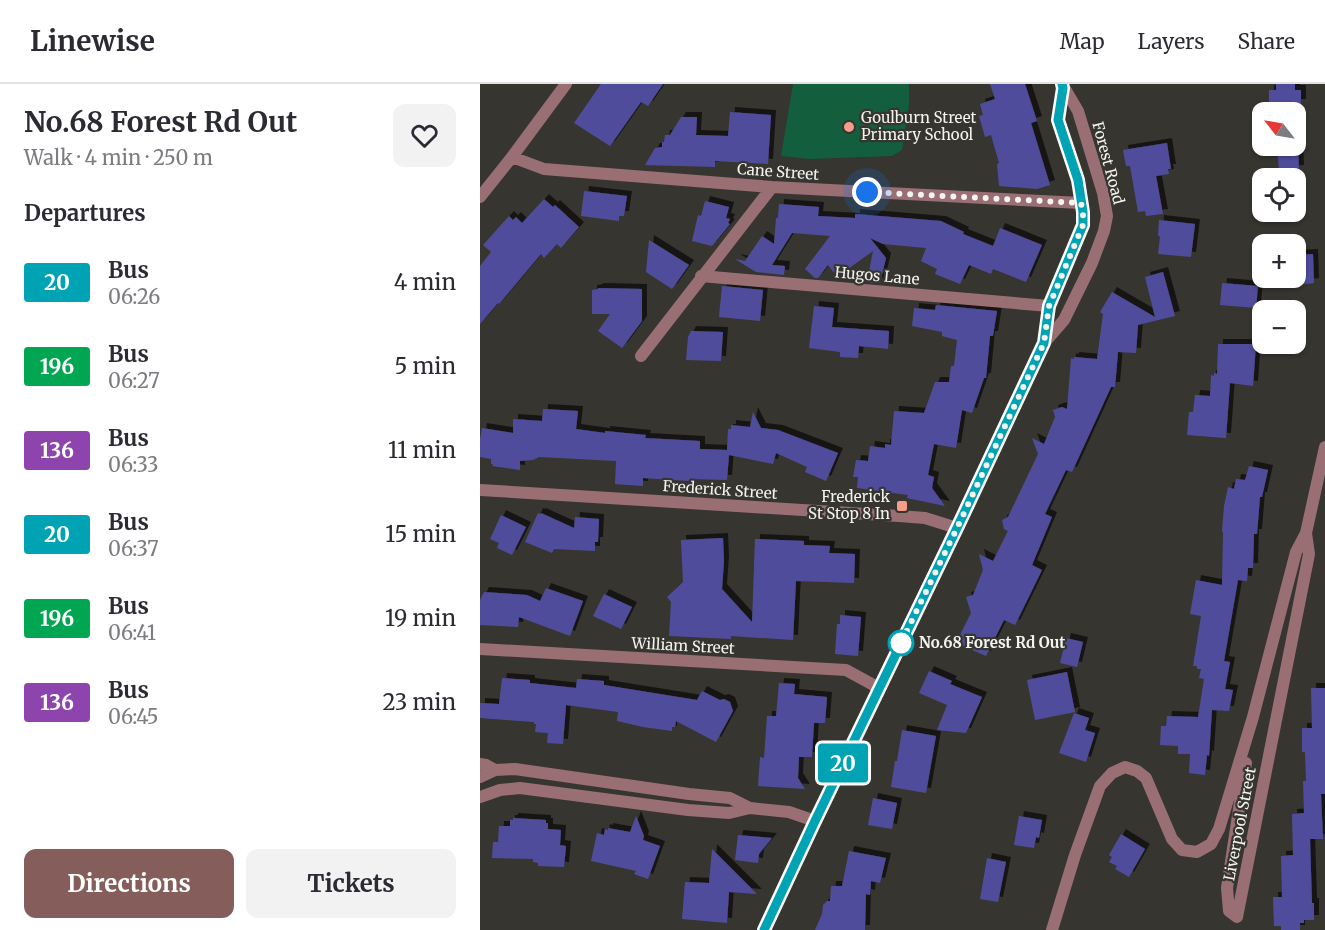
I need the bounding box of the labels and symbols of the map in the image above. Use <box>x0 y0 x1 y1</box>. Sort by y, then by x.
north arrow <box>1252 102 1306 156</box>
place label: Goulburn Street Primary School <box>861 108 976 144</box>
street label: Forest Road <box>1088 119 1129 206</box>
marker: Goulburn Street Primary School <box>842 120 856 134</box>
street label: Cane Street <box>736 159 820 184</box>
your location <box>852 177 882 207</box>
street label: Hugos Lane <box>834 262 920 289</box>
street label: Frederick Street <box>662 476 778 503</box>
place label: Frederick St Stop 8 In <box>808 487 890 523</box>
marker: Frederick St Stop 8 In <box>895 499 909 513</box>
marker: No.68 Forest Rd Out <box>888 630 914 656</box>
street label: William Street <box>630 633 735 658</box>
place label: No.68 Forest Rd Out <box>919 633 1065 652</box>
line badge: 20 <box>816 744 870 782</box>
street label: Liverpool Street <box>1219 765 1260 882</box>

